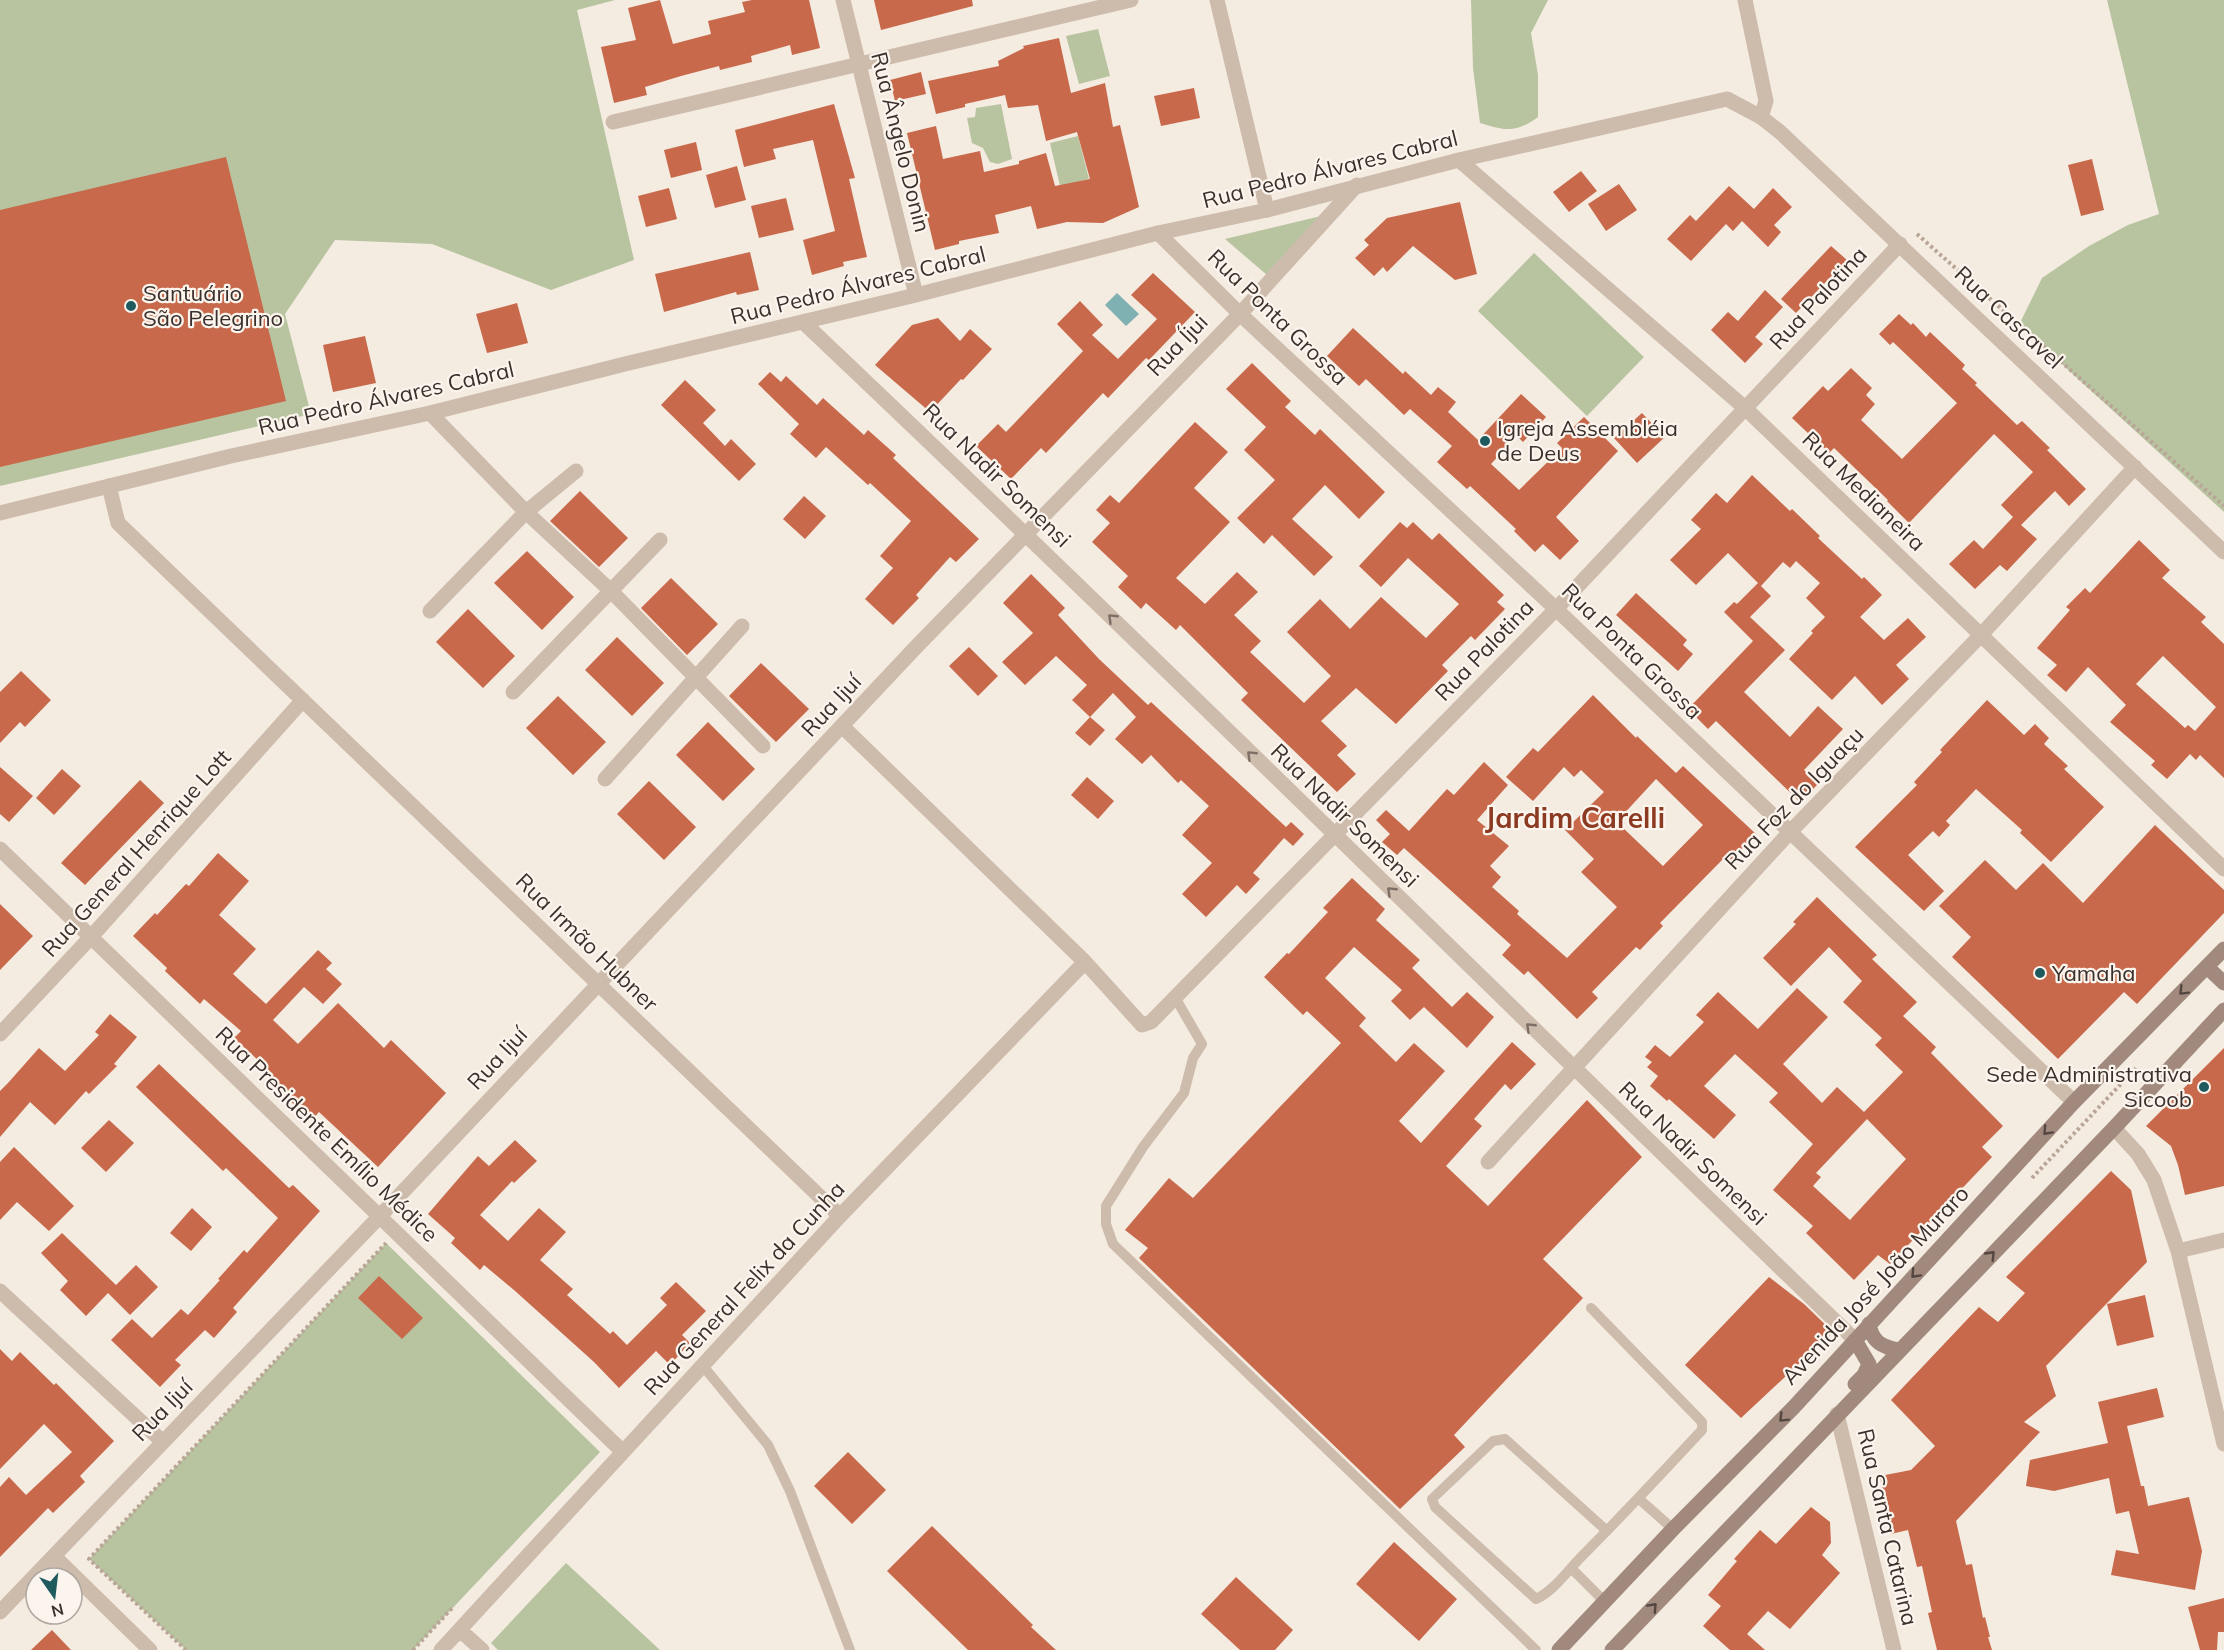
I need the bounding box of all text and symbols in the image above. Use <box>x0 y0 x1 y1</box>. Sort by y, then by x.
street label: Rua Ângelo Donin <box>865 49 937 235</box>
street label: Rua Pedro Álvares Cabral <box>1200 124 1460 214</box>
street label: Rua Pedro Álvares Cabral <box>728 240 988 330</box>
street label: Rua Palotina <box>1763 241 1873 355</box>
street label: Rua Ponta Grossa <box>1202 243 1354 391</box>
street label: Rua Cascavel <box>1949 260 2069 374</box>
place label: Santuário São Pelegrino <box>143 279 283 332</box>
marker: Santuário São Pelegrino <box>124 299 138 313</box>
street label: Rua Íjui <box>1141 308 1213 382</box>
street label: Rua Pedro Álvares Cabral <box>255 355 517 441</box>
street label: Rua Nadir Somensi <box>917 397 1077 553</box>
place label: Igreja Assembléia de Deus <box>1497 414 1678 467</box>
street label: Rua Medianeira <box>1797 425 1931 557</box>
marker: Igreja Assembléia de Deus <box>1478 434 1492 448</box>
street label: Rua Ponta Grossa <box>1556 577 1708 725</box>
street label: Rua Palotina <box>1429 593 1539 707</box>
one-way arrow <box>1109 614 1119 625</box>
street label: Rua Ijuí <box>795 666 868 742</box>
street label: Rua Foz do Iguaçu <box>1719 721 1869 875</box>
street label: Rua Nadir Somensi <box>1265 737 1425 893</box>
street label: Rua General Henrique Lott <box>35 743 237 963</box>
one-way arrow <box>1248 751 1259 762</box>
district label: Jardim Carelli <box>1485 800 1665 835</box>
street label: Rua Irmão Hubner <box>510 867 664 1017</box>
one-way arrow <box>1387 887 1397 898</box>
place label: Yamaha <box>2051 959 2135 987</box>
marker: Yamaha <box>2033 966 2047 980</box>
one-way arrow <box>2180 984 2191 995</box>
street label: Rua Ijuí <box>461 1019 534 1095</box>
street label: Rua Presidente Emílio Médice <box>210 1020 444 1248</box>
one-way arrow <box>1527 1023 1537 1034</box>
place label: Sede Administrativa Sicoob <box>1986 1060 2192 1113</box>
street label: Rua Nadir Somensi <box>1613 1075 1773 1231</box>
marker: Sede Administrativa Sicoob <box>2197 1080 2211 1094</box>
one-way arrow <box>2044 1124 2055 1135</box>
street label: Rua General Felix da Cunha <box>637 1175 851 1401</box>
street label: Avenida José João Muraro <box>1775 1180 1975 1390</box>
one-way arrow <box>1984 1251 1995 1261</box>
one-way arrow <box>1911 1267 1922 1278</box>
street label: Rua Ijuí <box>126 1372 200 1447</box>
one-way arrow <box>1779 1411 1790 1421</box>
street label: Rua Santa Catarina <box>1852 1426 1924 1628</box>
north arrow <box>24 1566 84 1626</box>
text: N <box>49 1599 66 1622</box>
one-way arrow <box>1645 1604 1656 1615</box>

